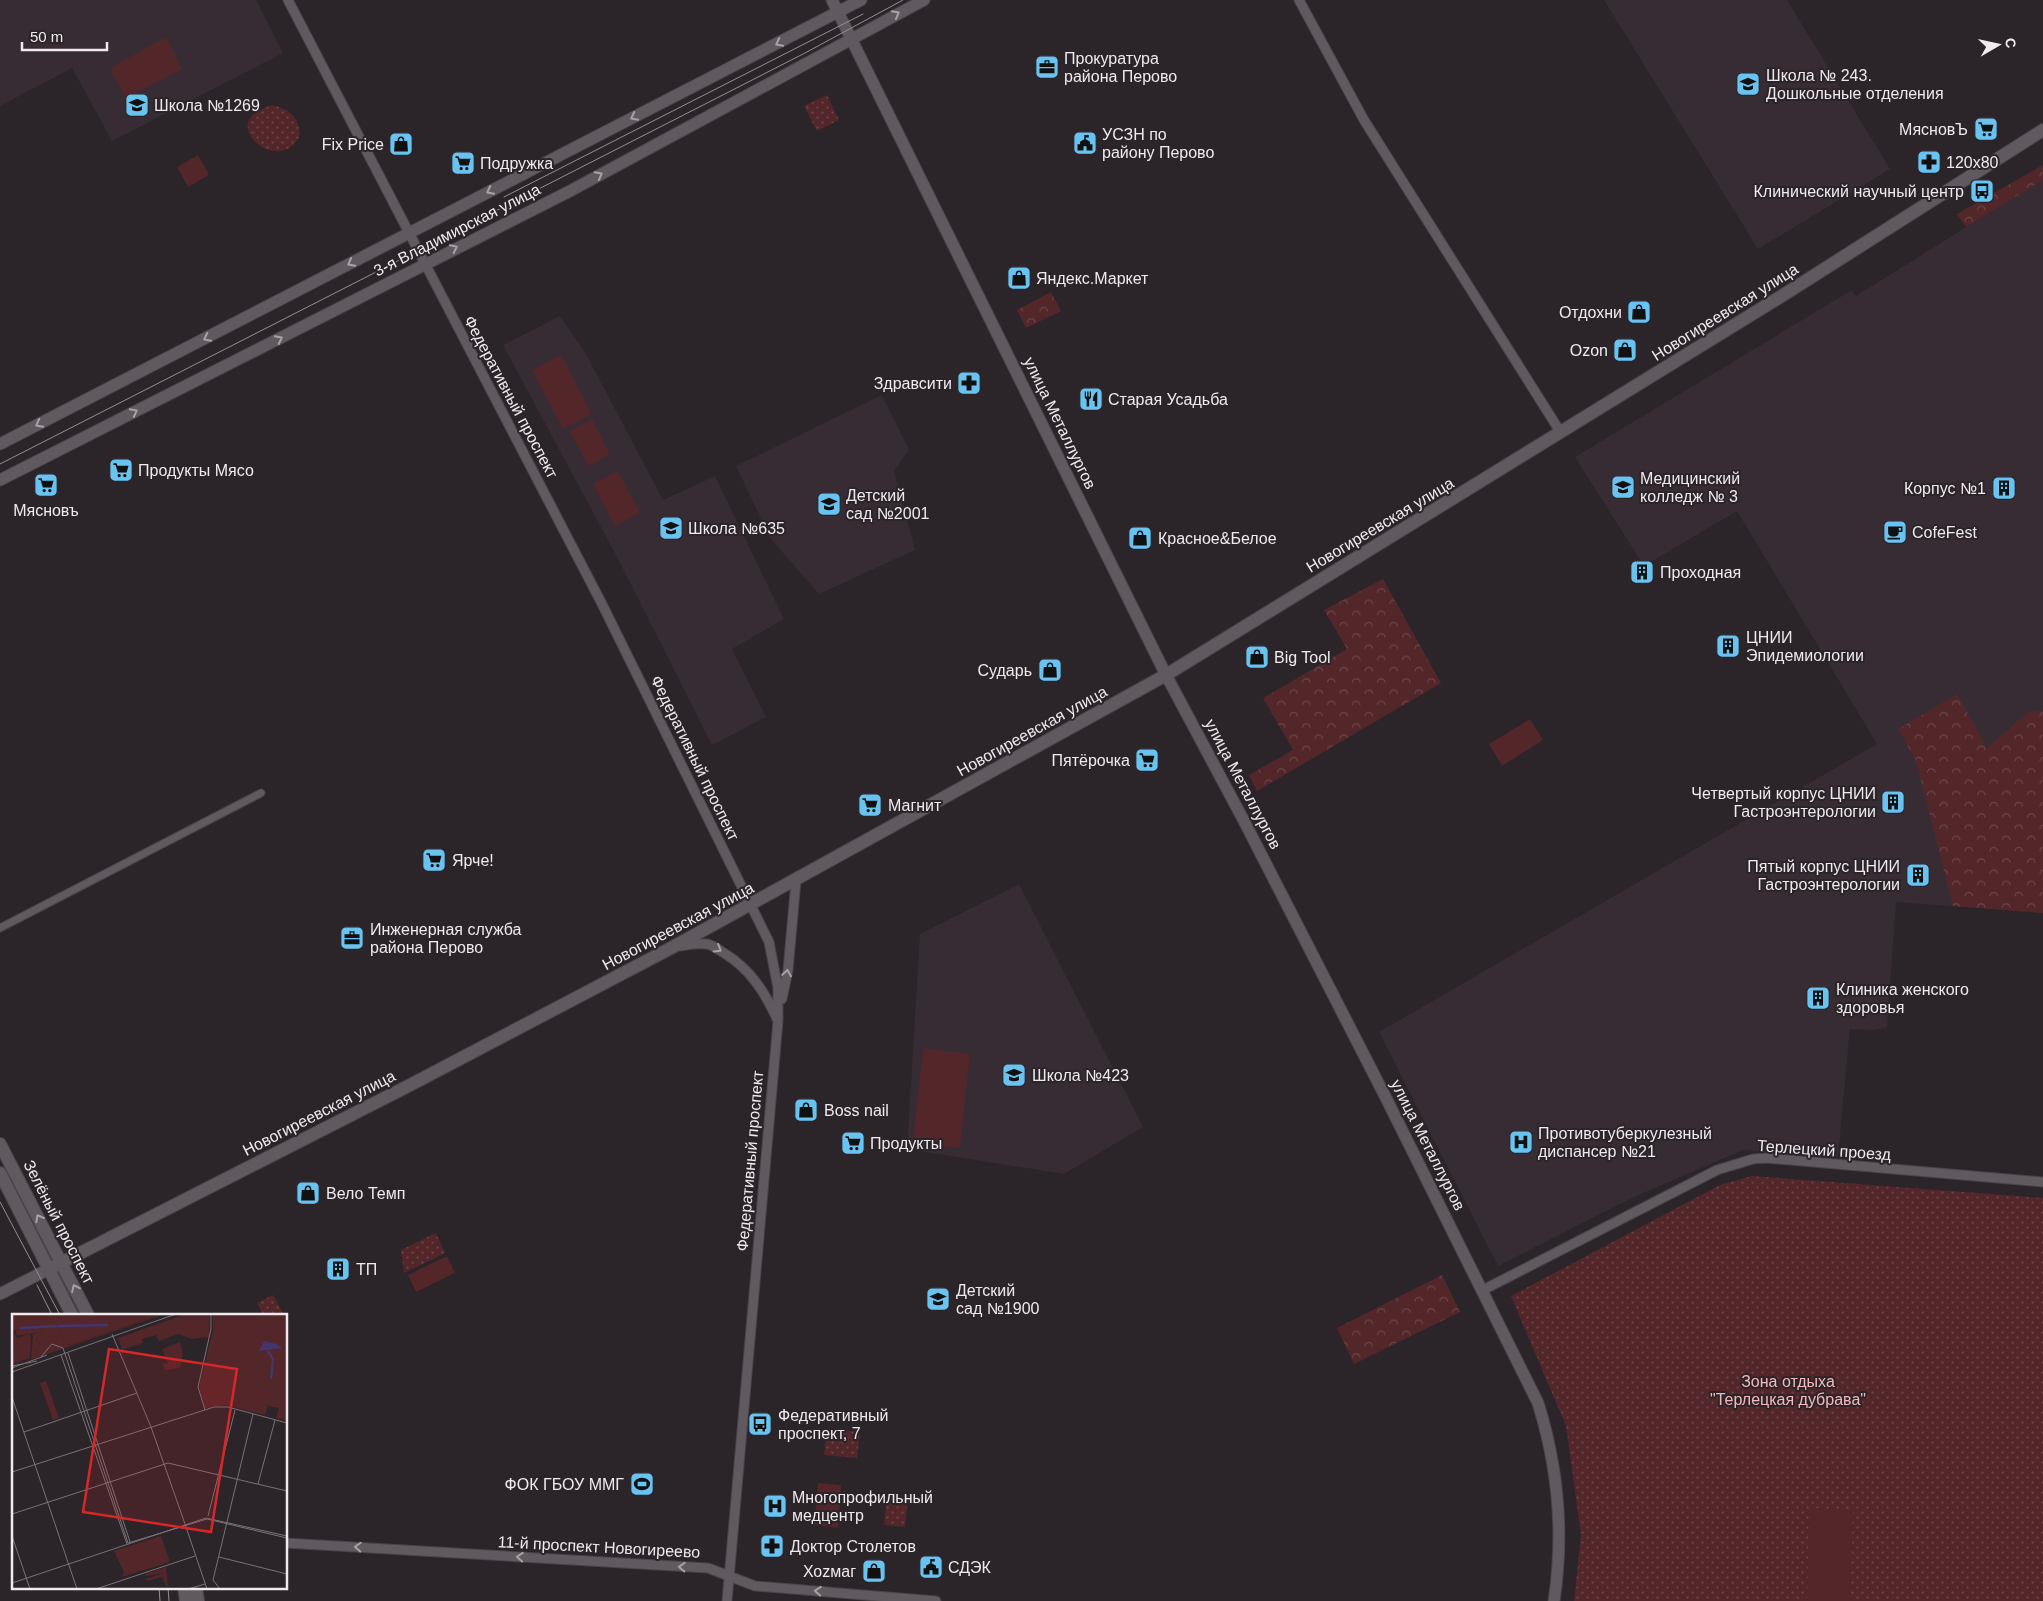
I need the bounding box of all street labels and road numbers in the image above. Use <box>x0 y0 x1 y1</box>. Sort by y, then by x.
street label: 3-я Владимирская улица <box>371 180 543 280</box>
street label: Новогиреевская улица <box>1649 260 1801 364</box>
street label: Федеративный проспект <box>461 313 561 482</box>
street label: улица Металлургов <box>1021 354 1099 492</box>
street label: Новогиреевская улица <box>1303 474 1457 576</box>
street label: Федеративный проспект <box>648 673 743 844</box>
street label: Новогиреевская улица <box>954 683 1110 779</box>
street label: улица Металлургов <box>1202 716 1284 852</box>
street label: Новогиреевская улица <box>599 879 757 973</box>
street label: Новогиреевская улица <box>240 1067 398 1159</box>
street label: Федеративный проспект <box>734 1069 766 1252</box>
street label: улица Металлургов <box>1388 1077 1468 1213</box>
street label: Терлецкий проезд <box>1756 1137 1892 1163</box>
street label: Зелёный проспект <box>20 1157 98 1287</box>
street label: 11-й проспект Новогиреево <box>497 1533 701 1561</box>

